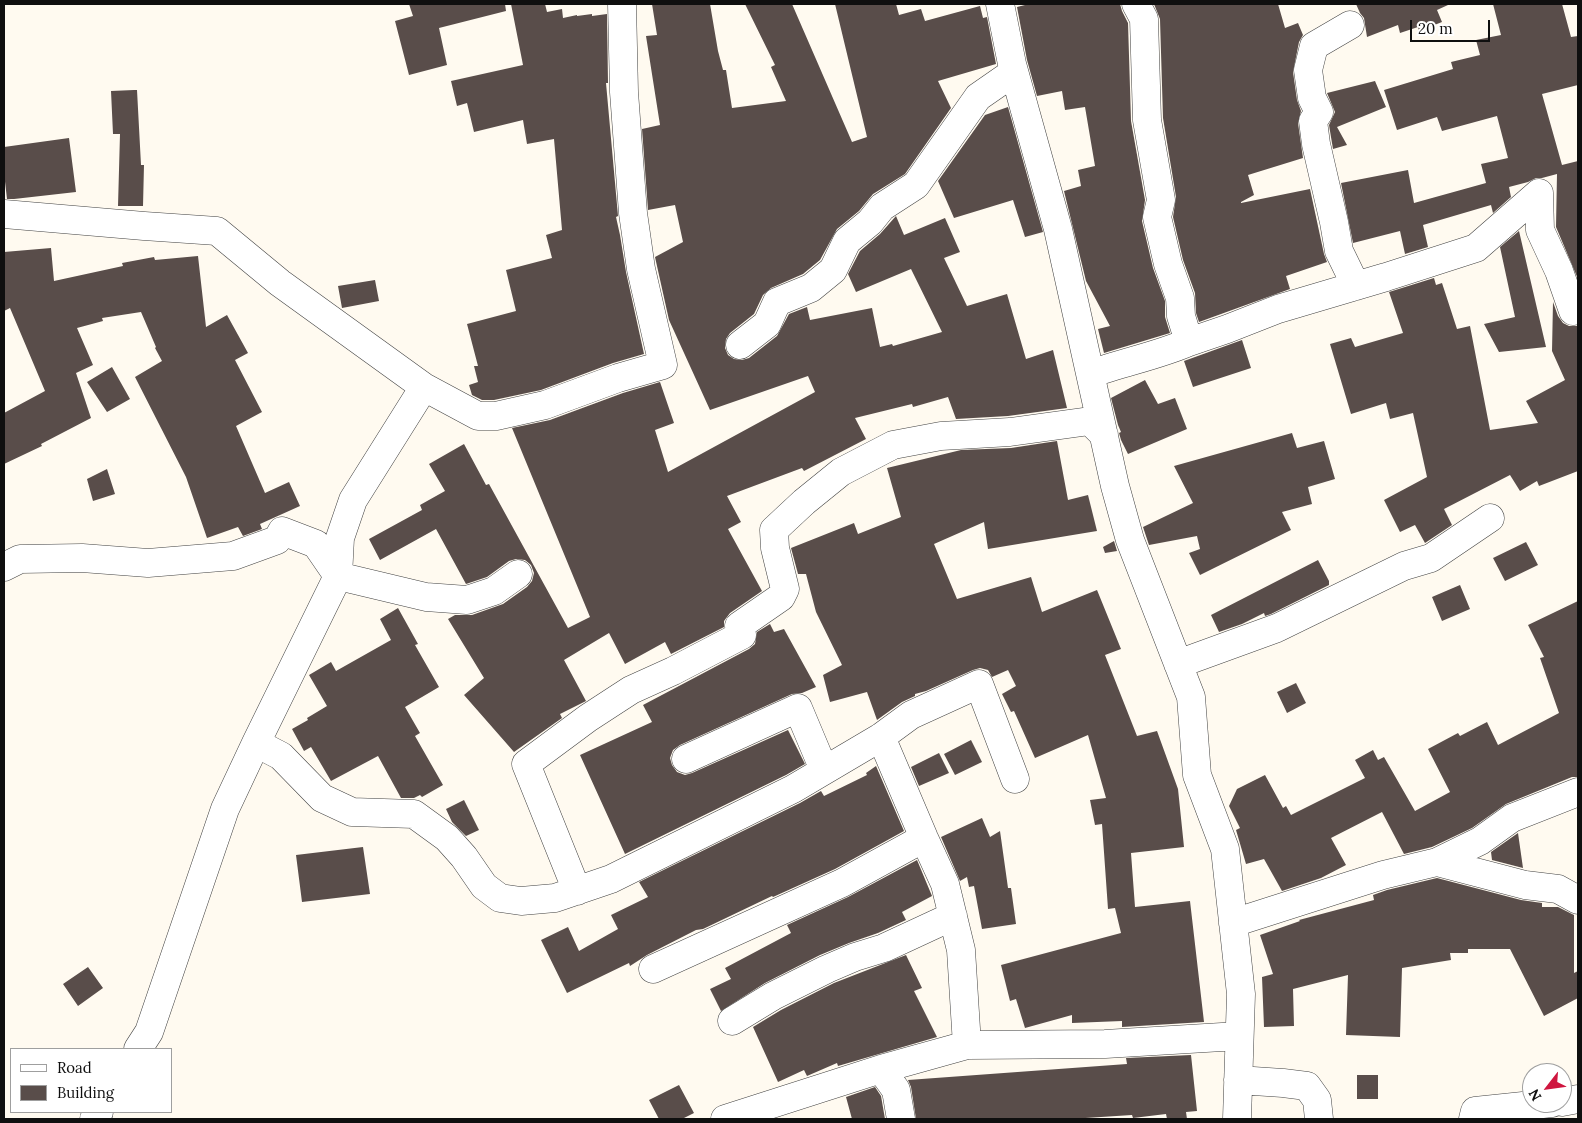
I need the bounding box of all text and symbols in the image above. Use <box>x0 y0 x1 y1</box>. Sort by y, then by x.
scale bar <box>1412 10 1492 42</box>
text: 20 m <box>1418 19 1453 38</box>
legend <box>10 1048 172 1113</box>
text: Road <box>57 1058 92 1077</box>
north arrow <box>1522 1063 1572 1113</box>
text: Building <box>57 1083 114 1102</box>
text: N <box>1524 1086 1545 1104</box>

